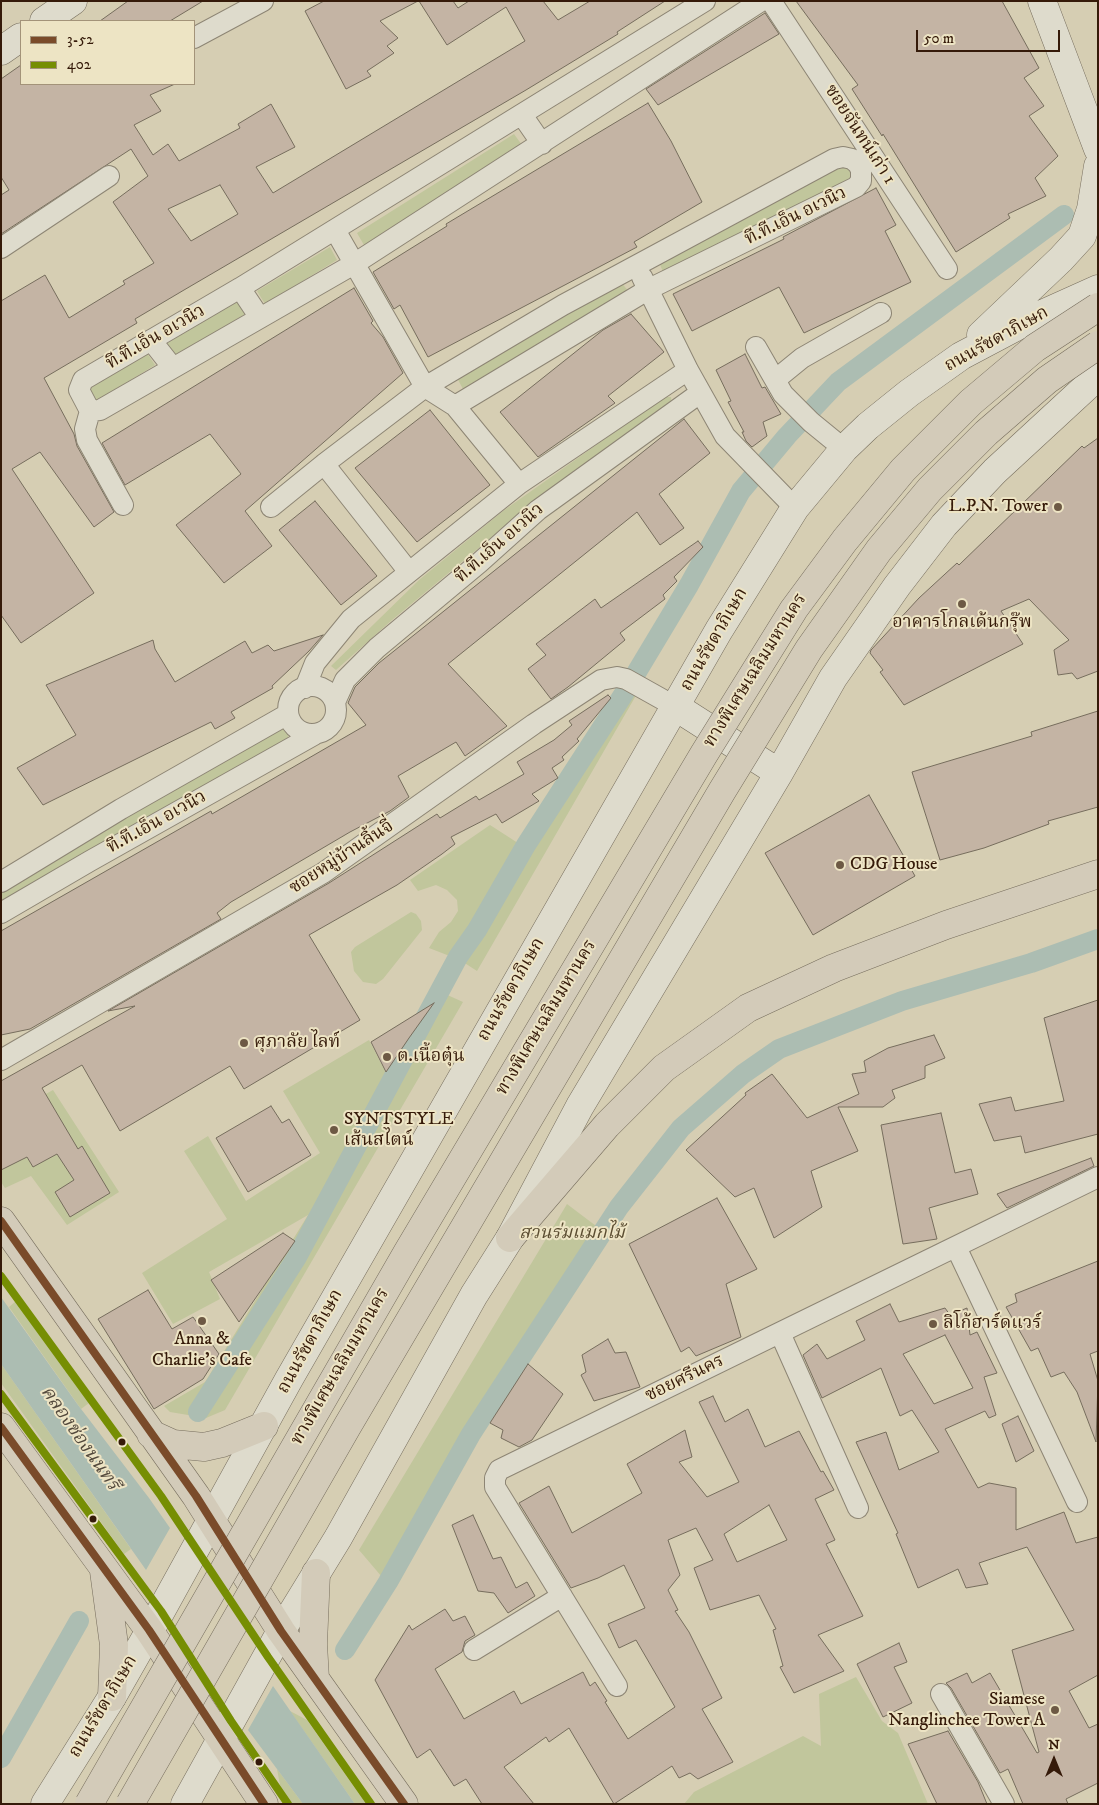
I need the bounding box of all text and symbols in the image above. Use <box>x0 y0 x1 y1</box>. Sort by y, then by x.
legend <box>20 20 195 85</box>
scale bar <box>919 20 1063 52</box>
text: 50 m <box>924 29 954 48</box>
text: 3-52 <box>67 30 94 49</box>
text: 402 <box>67 55 91 74</box>
street label: ซอยจันทน์เก่า 1 <box>819 81 899 189</box>
street label: ที.ที.เอ็น อเวนิว <box>742 183 850 251</box>
street label: ที.ที.เอ็น อเวนิว <box>103 301 209 375</box>
street label: ถนนรัชดาภิเษก <box>941 303 1053 377</box>
place label: L.P.N. Tower <box>948 496 1048 518</box>
street label: ที.ที.เอ็น อเวนิว <box>451 500 549 588</box>
marker: L.P.N. Tower <box>1052 501 1064 513</box>
street label: ถนนรัชดาภิเษก <box>677 585 753 695</box>
street label: ทางพิเศษเฉลิมมหานคร <box>700 590 812 752</box>
marker: อาคารโกลเด้นกรุ๊พ <box>956 598 968 610</box>
place label: อาคารโกลเด้นกรุ๊พ <box>892 612 1032 634</box>
street label: ที.ที.เอ็น อเวนิว <box>103 787 211 859</box>
street label: ซอยหมู่บ้านลิ้นจี่ <box>286 816 398 900</box>
place label: CDG House <box>850 854 938 876</box>
marker: CDG House <box>834 859 846 871</box>
street label: ถนนรัชดาภิเษก <box>474 935 550 1045</box>
street label: ทางพิเศษเฉลิมมหานคร <box>492 936 602 1100</box>
place label: ศุภาลัย ไลท์ <box>254 1032 340 1054</box>
marker: ศุภาลัย ไลท์ <box>238 1037 250 1049</box>
place label: ต.เนื้อตุ๋น <box>397 1046 465 1068</box>
marker: ต.เนื้อตุ๋น <box>381 1051 393 1063</box>
place label: SYNTSTYLE เส้นสไตน์ <box>344 1109 454 1152</box>
marker: SYNTSTYLE เส้นสไตน์ <box>328 1124 340 1136</box>
park label: สวนร่มแมกไม้ <box>519 1223 625 1245</box>
street label: ทางพิเศษเฉลิมมหานคร <box>287 1285 395 1449</box>
street label: ถนนรัชดาภิเษก <box>274 1286 348 1398</box>
place label: ลิโก้ฮาร์ดแวร์ <box>943 1313 1041 1335</box>
marker: Anna & Charlie's Cafe <box>196 1315 208 1327</box>
marker: ลิโก้ฮาร์ดแวร์ <box>927 1318 939 1330</box>
place label: Anna & Charlie's Cafe <box>152 1329 252 1372</box>
street label: ซอยศรีนคร <box>642 1351 728 1407</box>
water label: คลองช่องนนทรี <box>35 1382 123 1496</box>
unlabelled marker <box>117 1437 127 1447</box>
unlabelled marker <box>88 1514 98 1524</box>
street label: ถนนรัชดาภิเษก <box>65 1652 143 1762</box>
place label: Siamese Nanglinchee Tower A <box>888 1689 1045 1732</box>
marker: Siamese Nanglinchee Tower A <box>1049 1704 1061 1716</box>
north arrow <box>1029 1735 1079 1785</box>
text: N <box>1048 1736 1060 1754</box>
unlabelled marker <box>254 1757 264 1767</box>

